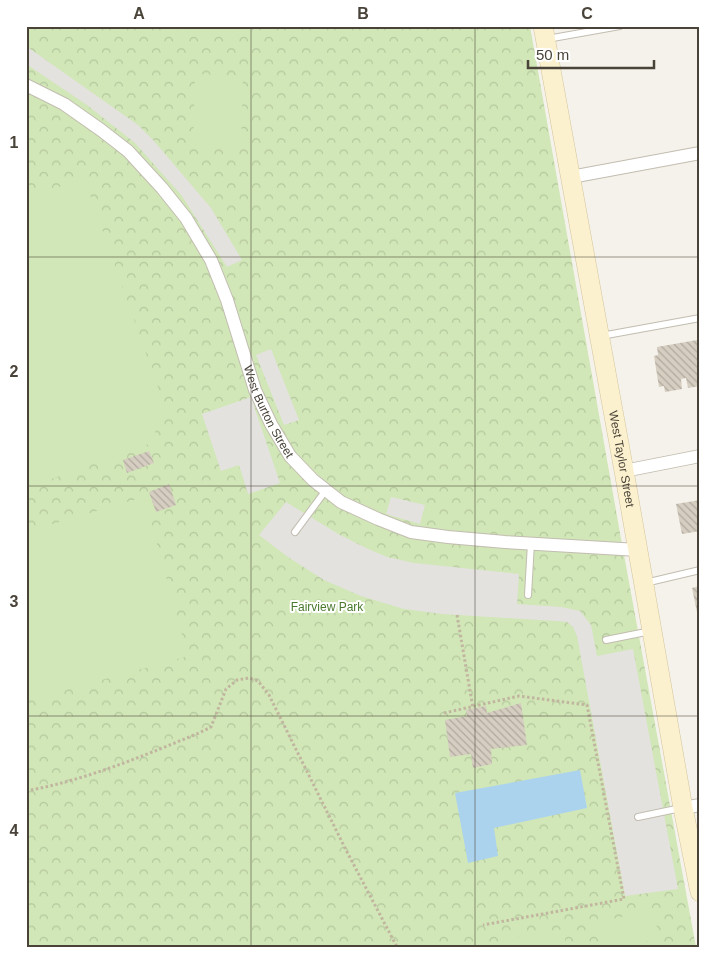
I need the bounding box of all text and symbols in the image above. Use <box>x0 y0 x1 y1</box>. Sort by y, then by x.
text: A <box>133 5 145 22</box>
text: B <box>357 5 369 22</box>
text: C <box>581 5 593 22</box>
scale bar <box>528 38 655 70</box>
text: 50 m <box>536 46 569 63</box>
text: 1 <box>10 134 19 151</box>
text: 2 <box>10 363 19 380</box>
street label: West Burton Street <box>241 364 297 461</box>
street label: West Taylor Street <box>606 410 637 509</box>
text: 3 <box>10 593 19 610</box>
park label: Fairview Park <box>291 600 364 614</box>
text: 4 <box>10 822 19 839</box>

